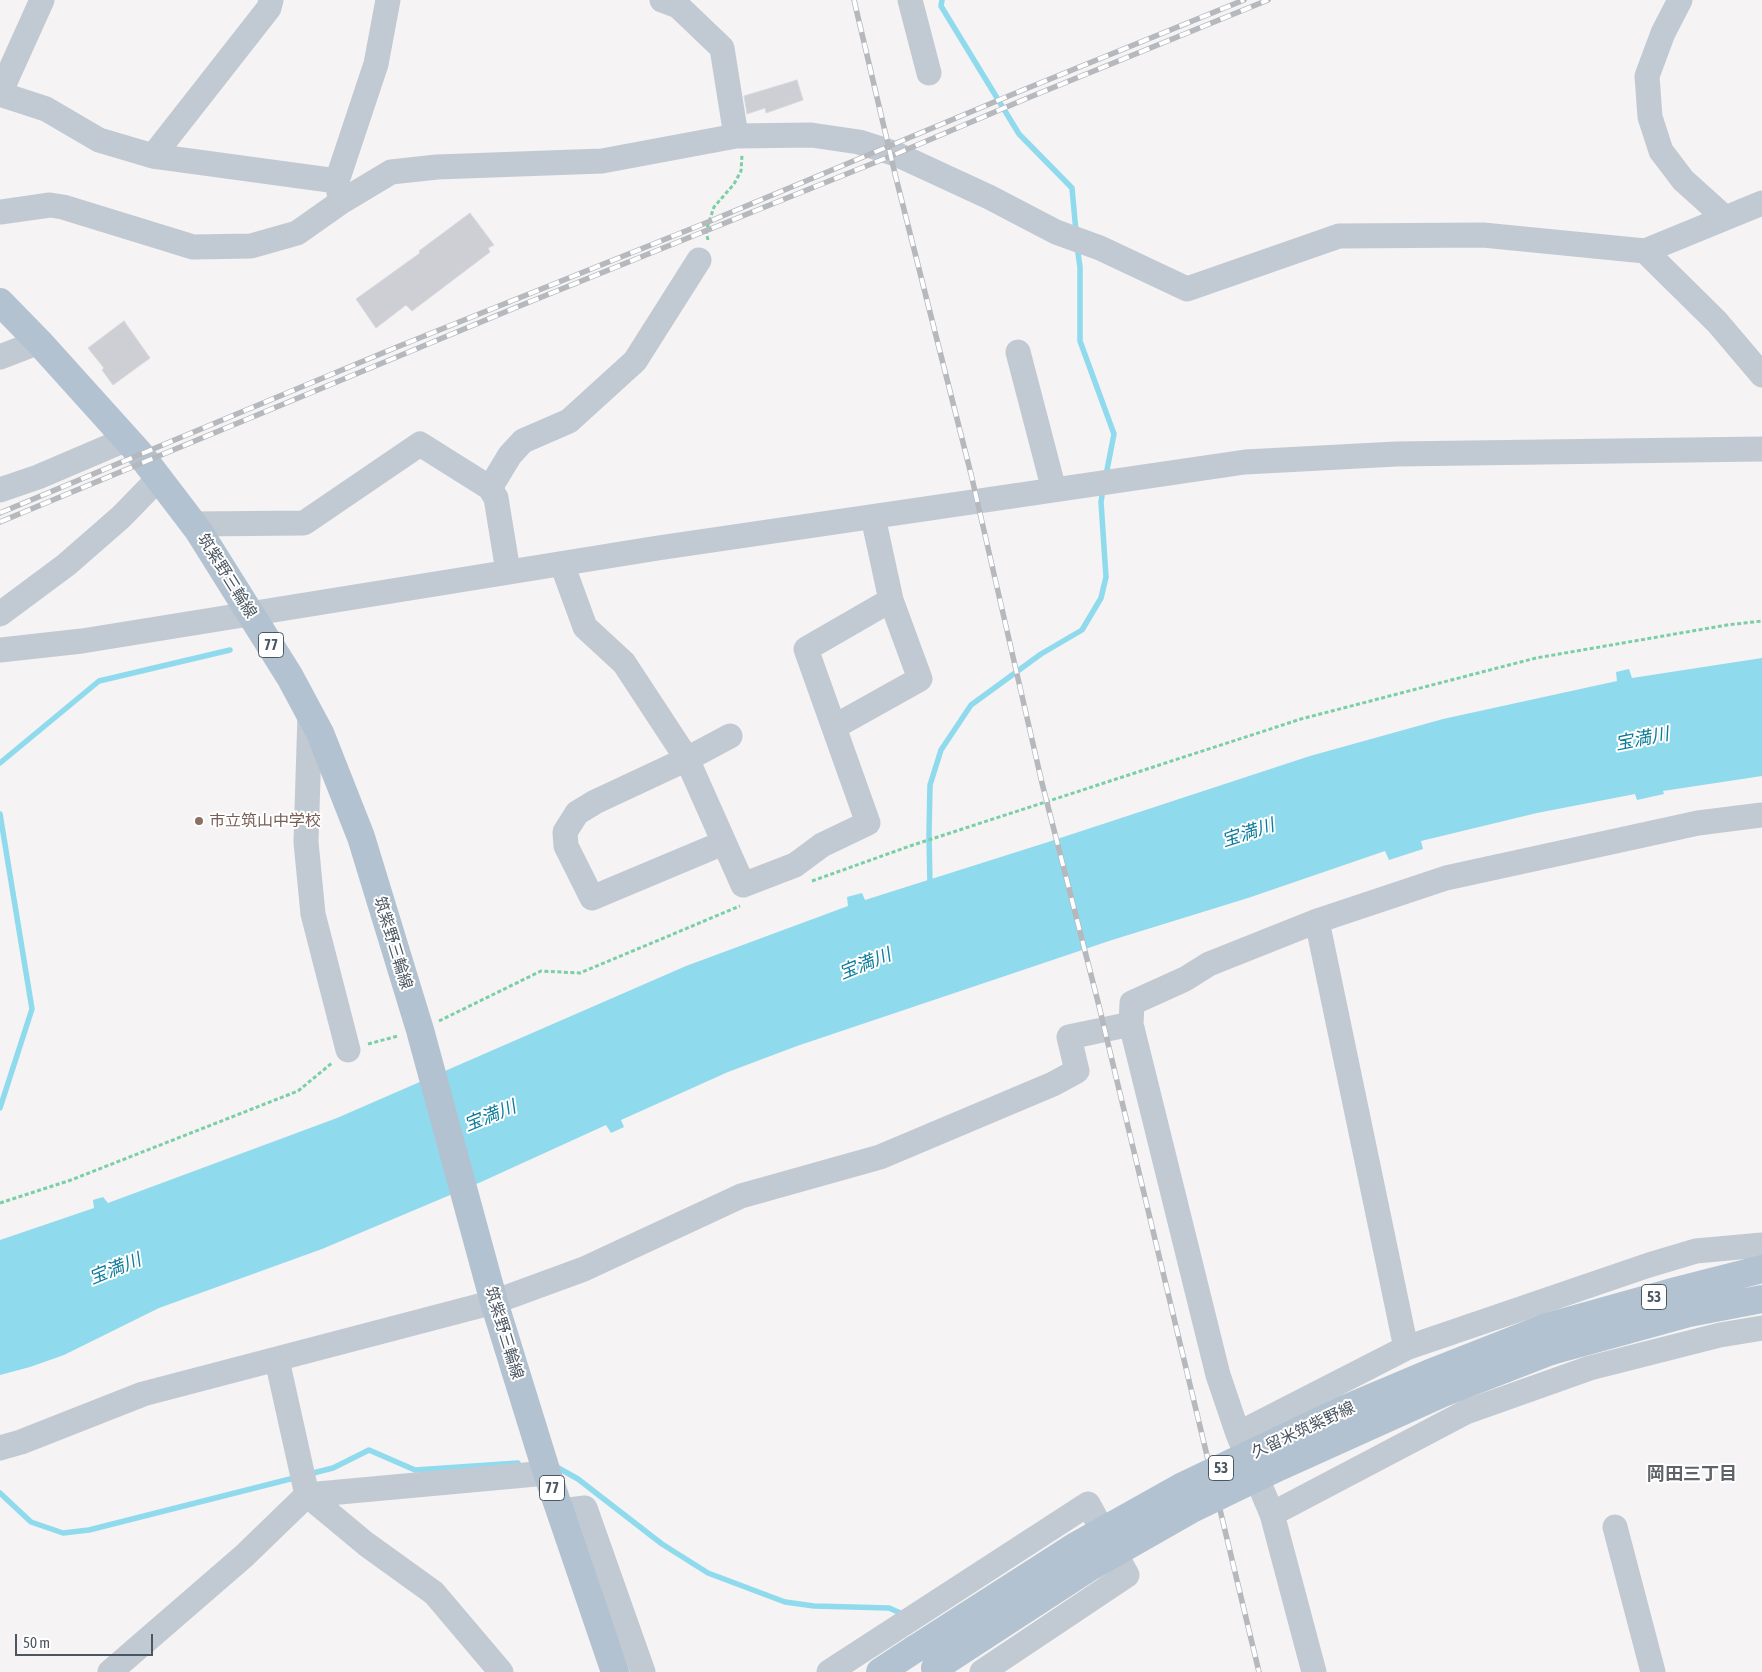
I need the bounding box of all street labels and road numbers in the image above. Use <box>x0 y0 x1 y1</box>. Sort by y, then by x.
street label: 筑紫野三輪線 <box>193 530 261 622</box>
road number: 77 <box>258 632 284 658</box>
street label: 筑紫野三輪線 <box>370 894 416 992</box>
street label: 筑紫野三輪線 <box>481 1284 527 1382</box>
road number: 53 <box>1642 1284 1666 1310</box>
street label: 久留米筑紫野線 <box>1248 1398 1358 1462</box>
road number: 53 <box>1208 1456 1234 1480</box>
road number: 77 <box>540 1476 564 1500</box>

